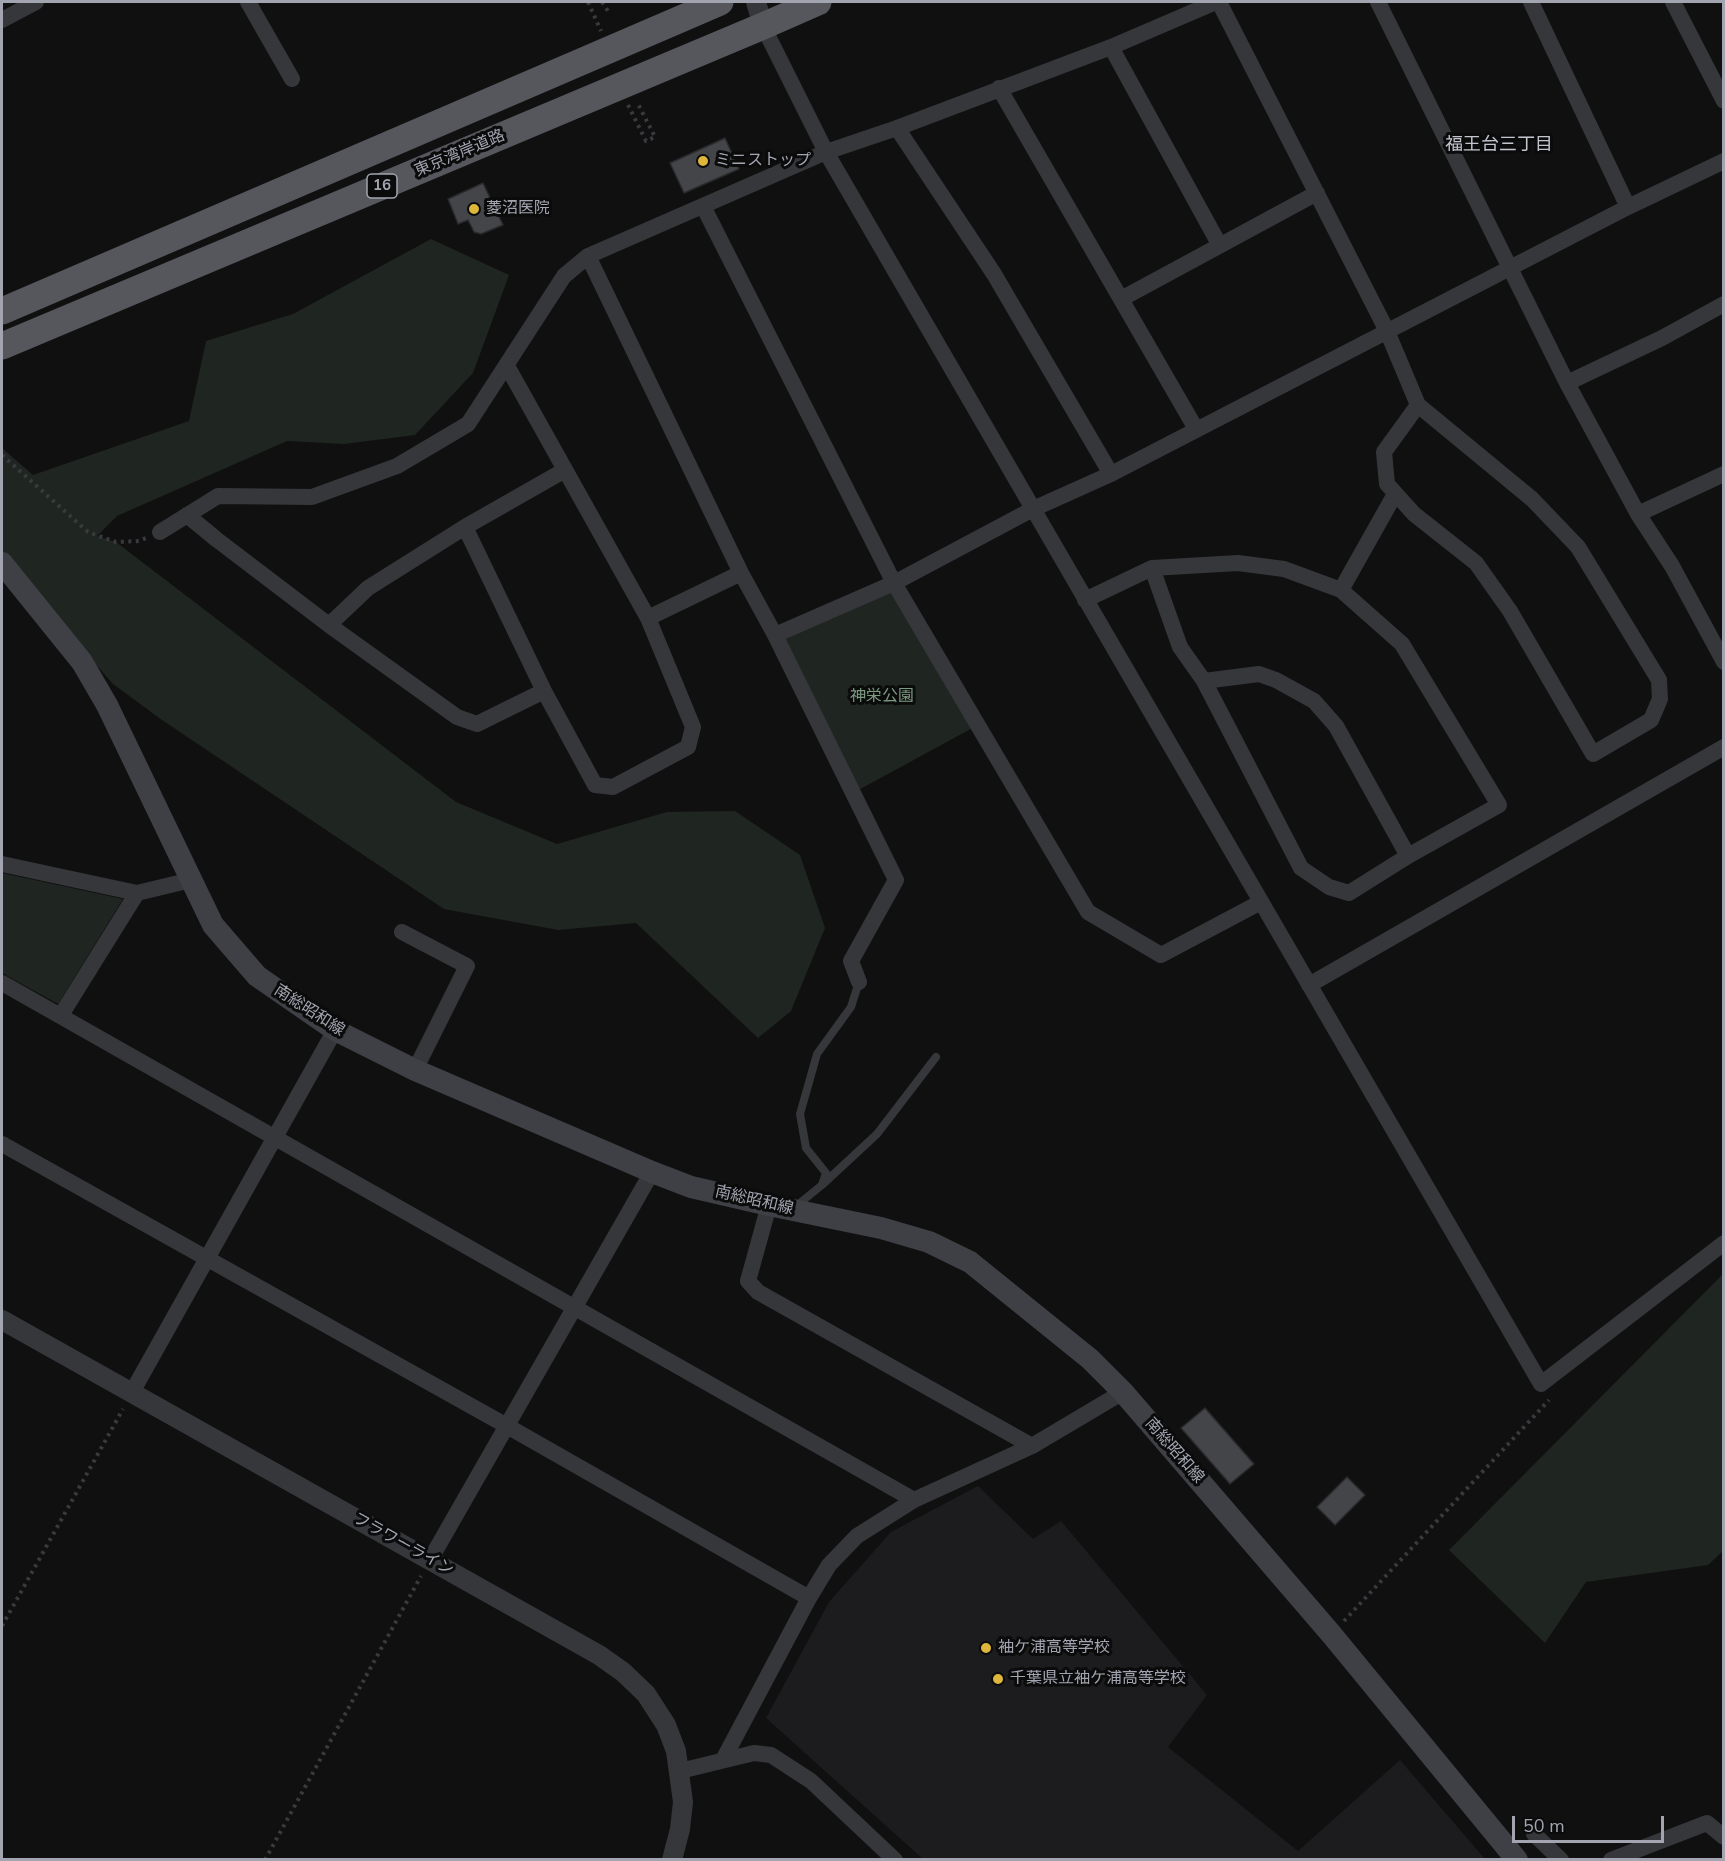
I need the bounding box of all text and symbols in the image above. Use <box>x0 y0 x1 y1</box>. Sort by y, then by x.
street label: 東京湾岸道路 <box>412 126 508 182</box>
district label: 福王台三丁目 <box>1445 135 1553 157</box>
place label: ミニストップ <box>715 151 811 171</box>
marker: ミニストップ <box>696 154 710 168</box>
road number: 16 <box>367 174 397 198</box>
place label: 菱沼医院 <box>486 199 550 219</box>
marker: 菱沼医院 <box>467 202 481 216</box>
park label: 神栄公園 <box>850 687 914 707</box>
street label: 南総昭和線 <box>270 981 348 1041</box>
street label: 南総昭和線 <box>713 1183 795 1219</box>
street label: 南総昭和線 <box>1141 1415 1207 1487</box>
street label: フラワーライン <box>349 1509 457 1581</box>
place label: 袖ケ浦高等学校 <box>998 1638 1110 1658</box>
marker: 袖ケ浦高等学校 <box>979 1641 993 1655</box>
place label: 千葉県立袖ケ浦高等学校 <box>1010 1669 1186 1689</box>
marker: 千葉県立袖ケ浦高等学校 <box>991 1672 1005 1686</box>
scale bar <box>1515 1804 1666 1842</box>
text: 50 m <box>1523 1814 1565 1838</box>

